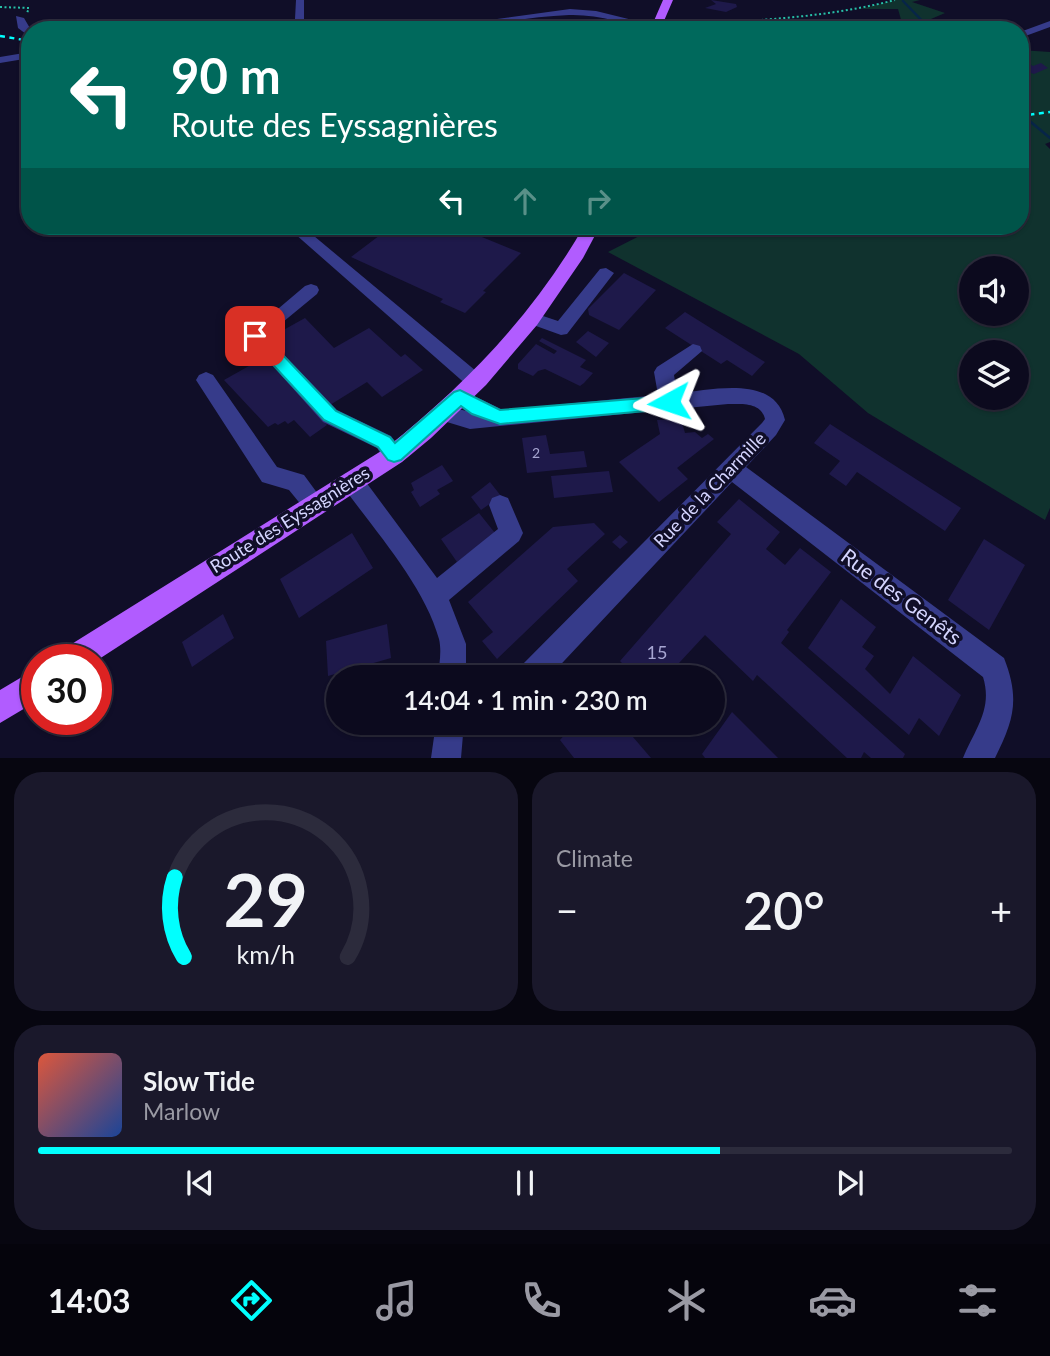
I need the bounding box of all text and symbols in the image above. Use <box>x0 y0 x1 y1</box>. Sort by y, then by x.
text: 90 m <box>171 46 281 104</box>
icon: left <box>56 49 147 140</box>
text: Route des Eyssagnières <box>171 105 498 144</box>
icon: left <box>433 182 471 220</box>
icon: ahead <box>506 182 544 220</box>
icon: right <box>579 182 617 220</box>
map controls <box>959 256 1029 410</box>
button: sound <box>959 256 1029 326</box>
pin <box>225 306 285 366</box>
icon: arrive <box>236 317 274 355</box>
button: layers <box>959 340 1029 410</box>
position arrow <box>632 365 706 439</box>
street label: Rue de la Charmille <box>649 427 770 552</box>
house number: 2 <box>532 444 540 461</box>
street label: Route des Eyssagnières <box>206 461 373 577</box>
street label: Rue des Genêts <box>837 543 967 649</box>
house number: 15 <box>647 641 667 663</box>
speed limit sign: 30 <box>21 644 112 735</box>
text: 14:04 · 1 min · 230 m <box>403 684 648 716</box>
text: Climate <box>556 844 633 872</box>
text: 29 <box>224 856 308 944</box>
text: 20° <box>743 879 825 941</box>
text: − <box>556 887 578 933</box>
text: + <box>990 887 1012 933</box>
text: km/h <box>237 939 295 969</box>
text: Slow Tide <box>143 1065 255 1097</box>
text: Marlow <box>143 1097 220 1125</box>
icon: previous <box>181 1164 219 1202</box>
icon: pause <box>506 1164 544 1202</box>
icon: next <box>831 1164 869 1202</box>
icon: directions <box>227 1276 276 1325</box>
icon: music <box>372 1276 421 1325</box>
icon: phone <box>517 1276 566 1325</box>
icon: climate <box>662 1276 711 1325</box>
icon: car <box>808 1276 857 1325</box>
icon: filters <box>953 1276 1002 1325</box>
text: 14:03 <box>48 1281 131 1320</box>

